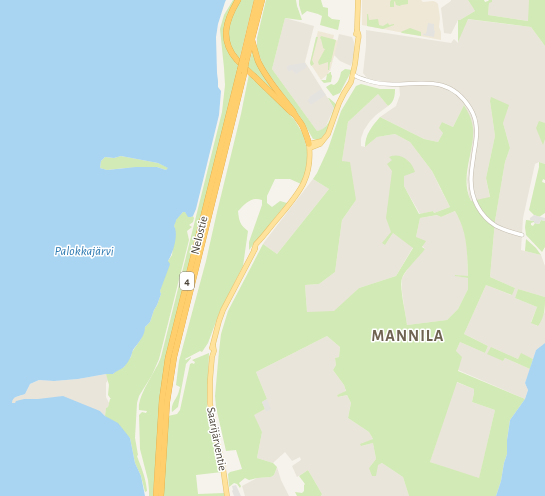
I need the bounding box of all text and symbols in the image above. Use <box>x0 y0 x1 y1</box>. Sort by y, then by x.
street label: Nelostie <box>188 215 210 255</box>
water label: Palokkajärvi <box>54 245 114 258</box>
road number: 4 <box>180 272 194 290</box>
district label: MANNILA <box>372 328 444 344</box>
street label: Saarijärventie <box>204 406 229 472</box>

